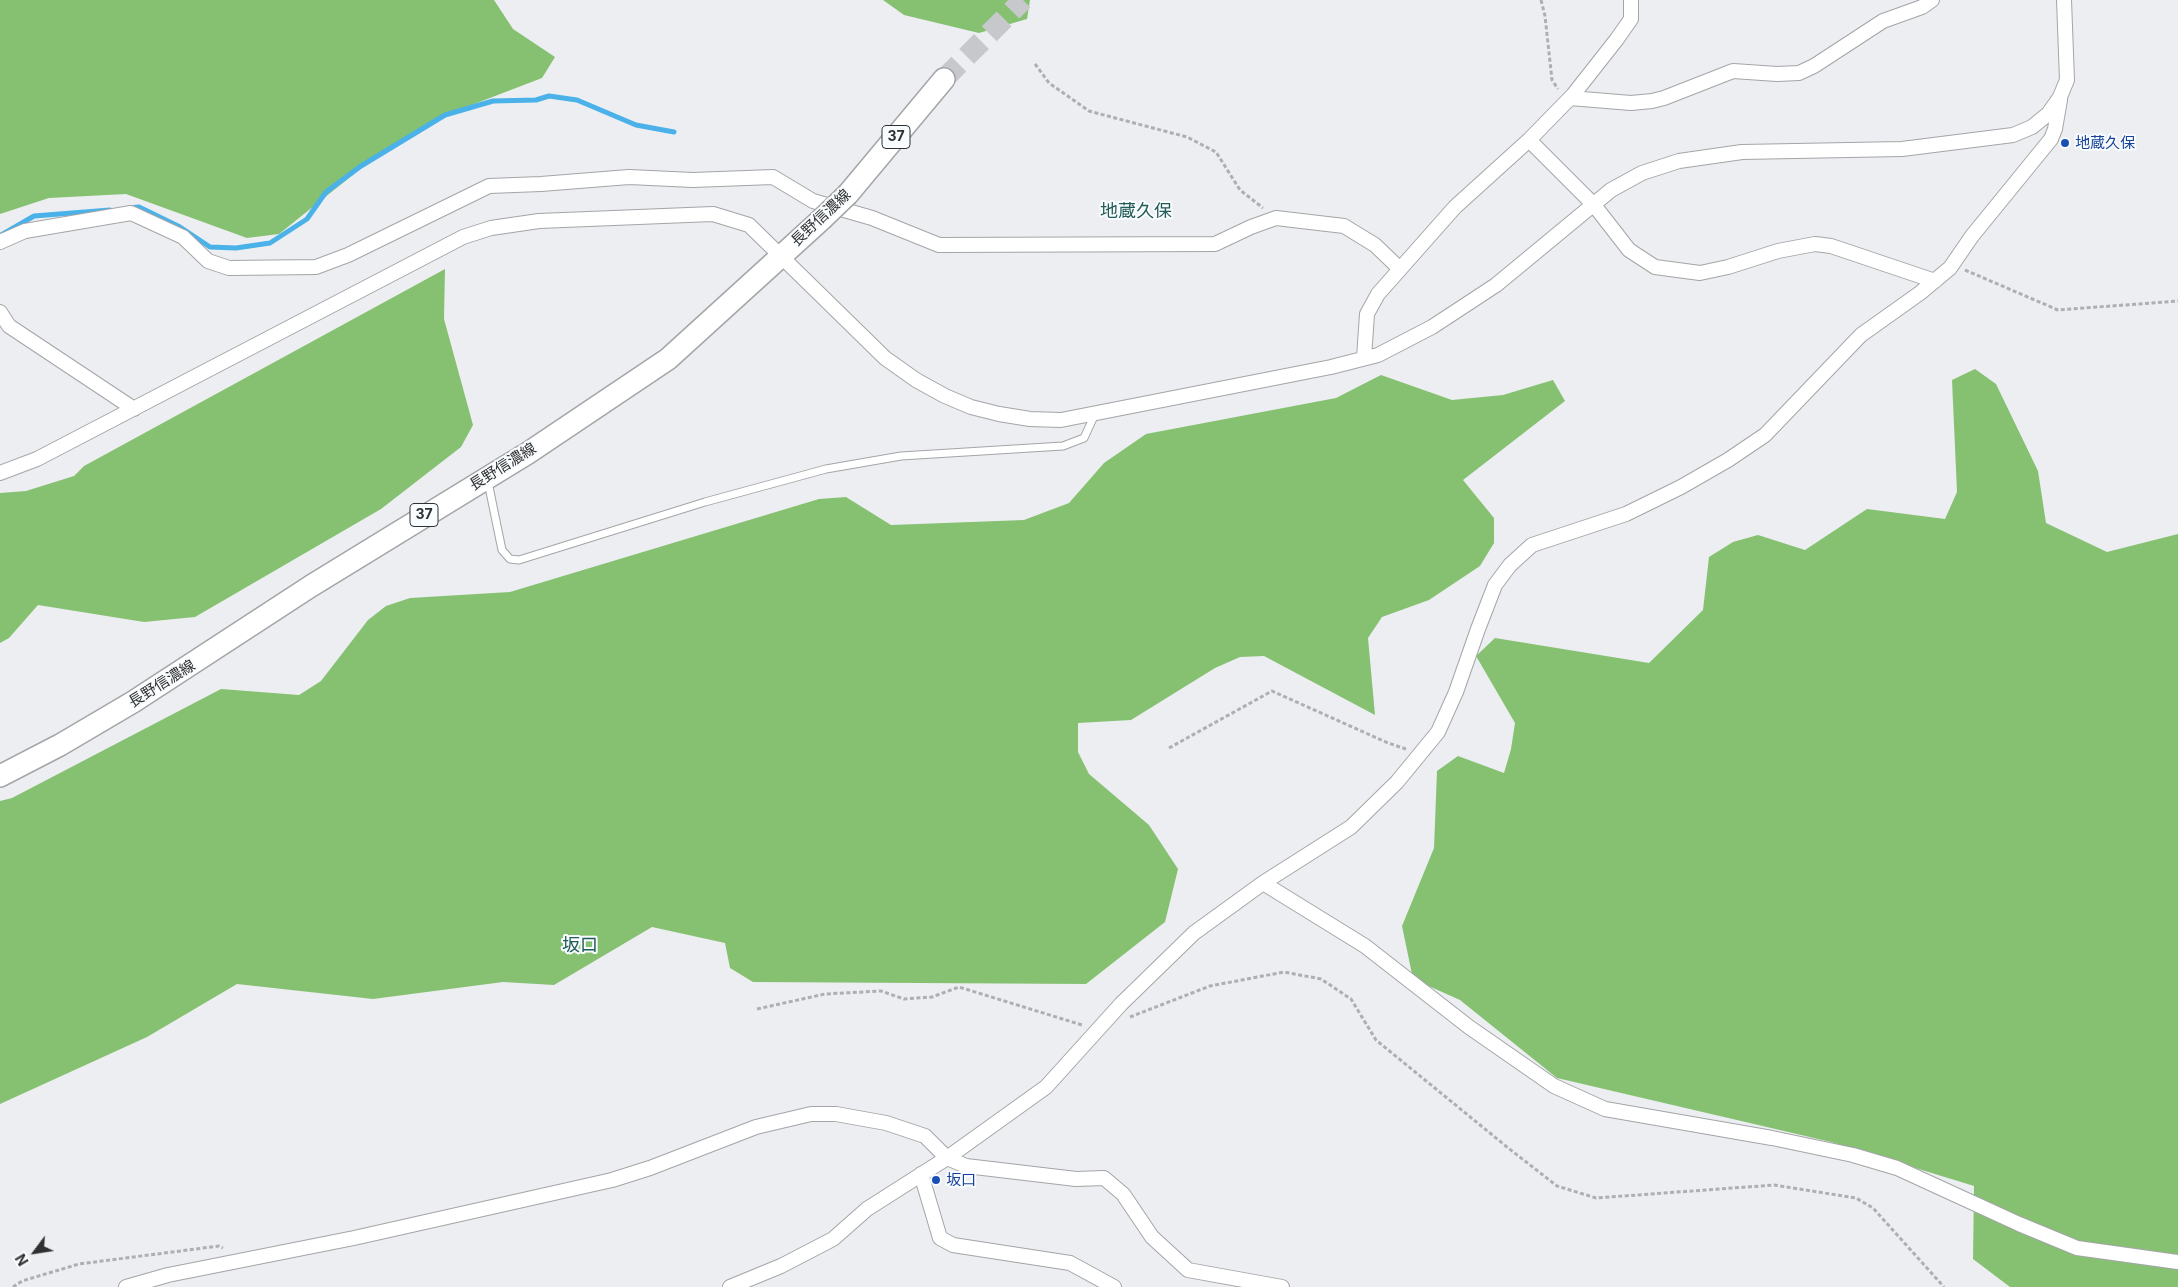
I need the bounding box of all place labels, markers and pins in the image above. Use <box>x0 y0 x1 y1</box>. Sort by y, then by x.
place label: 地蔵久保 <box>2075 134 2135 152</box>
marker: 地蔵久保 <box>2059 137 2071 149</box>
place label: 坂口 <box>946 1171 976 1189</box>
marker: 坂口 <box>930 1174 942 1186</box>

